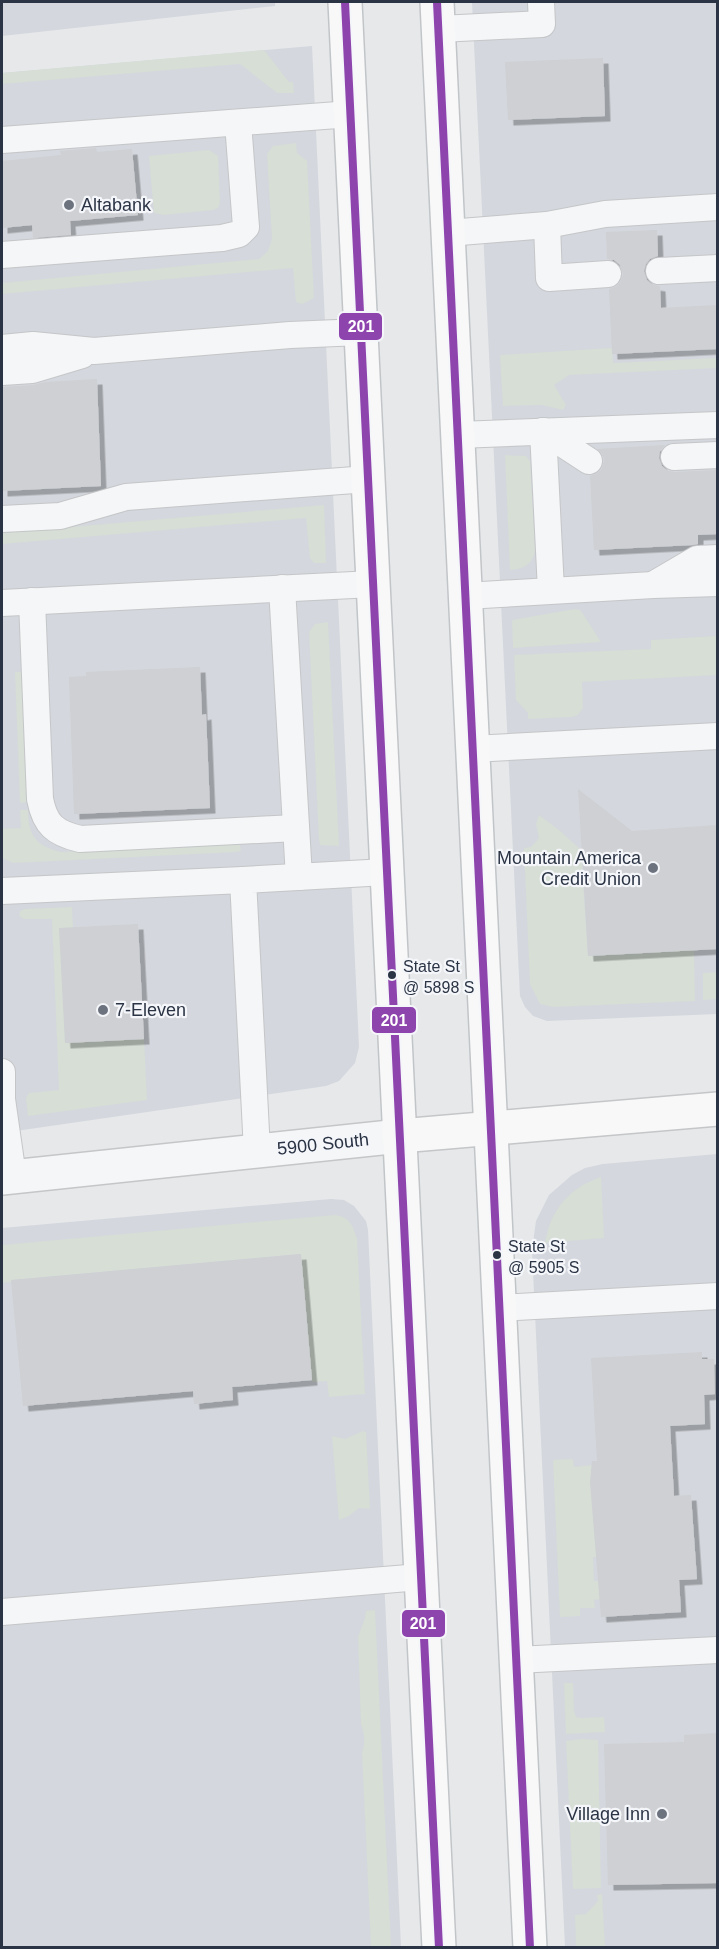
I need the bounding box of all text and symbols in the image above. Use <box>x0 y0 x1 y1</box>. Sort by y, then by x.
place label: Altabank <box>81 195 152 215</box>
marker: Altabank <box>62 198 76 212</box>
line badge: 201 <box>338 312 383 341</box>
text: 201 <box>348 318 374 335</box>
place label: Mountain America Credit Union <box>497 848 642 889</box>
marker: Mountain America Credit Union <box>646 861 660 875</box>
place label: State St @ 5898 S <box>403 958 474 996</box>
marker: State St @ 5898 S <box>386 969 398 981</box>
place label: 7-Eleven <box>115 1000 186 1020</box>
marker: 7-Eleven <box>96 1003 110 1017</box>
line badge: 201 <box>371 1006 417 1034</box>
text: 201 <box>381 1012 407 1029</box>
street label: 5900 South <box>276 1129 370 1159</box>
place label: State St @ 5905 S <box>508 1238 579 1276</box>
marker: State St @ 5905 S <box>491 1249 503 1261</box>
line badge: 201 <box>401 1609 446 1638</box>
text: 201 <box>410 1615 436 1632</box>
place label: Village Inn <box>566 1804 650 1824</box>
marker: Village Inn <box>655 1807 669 1821</box>

